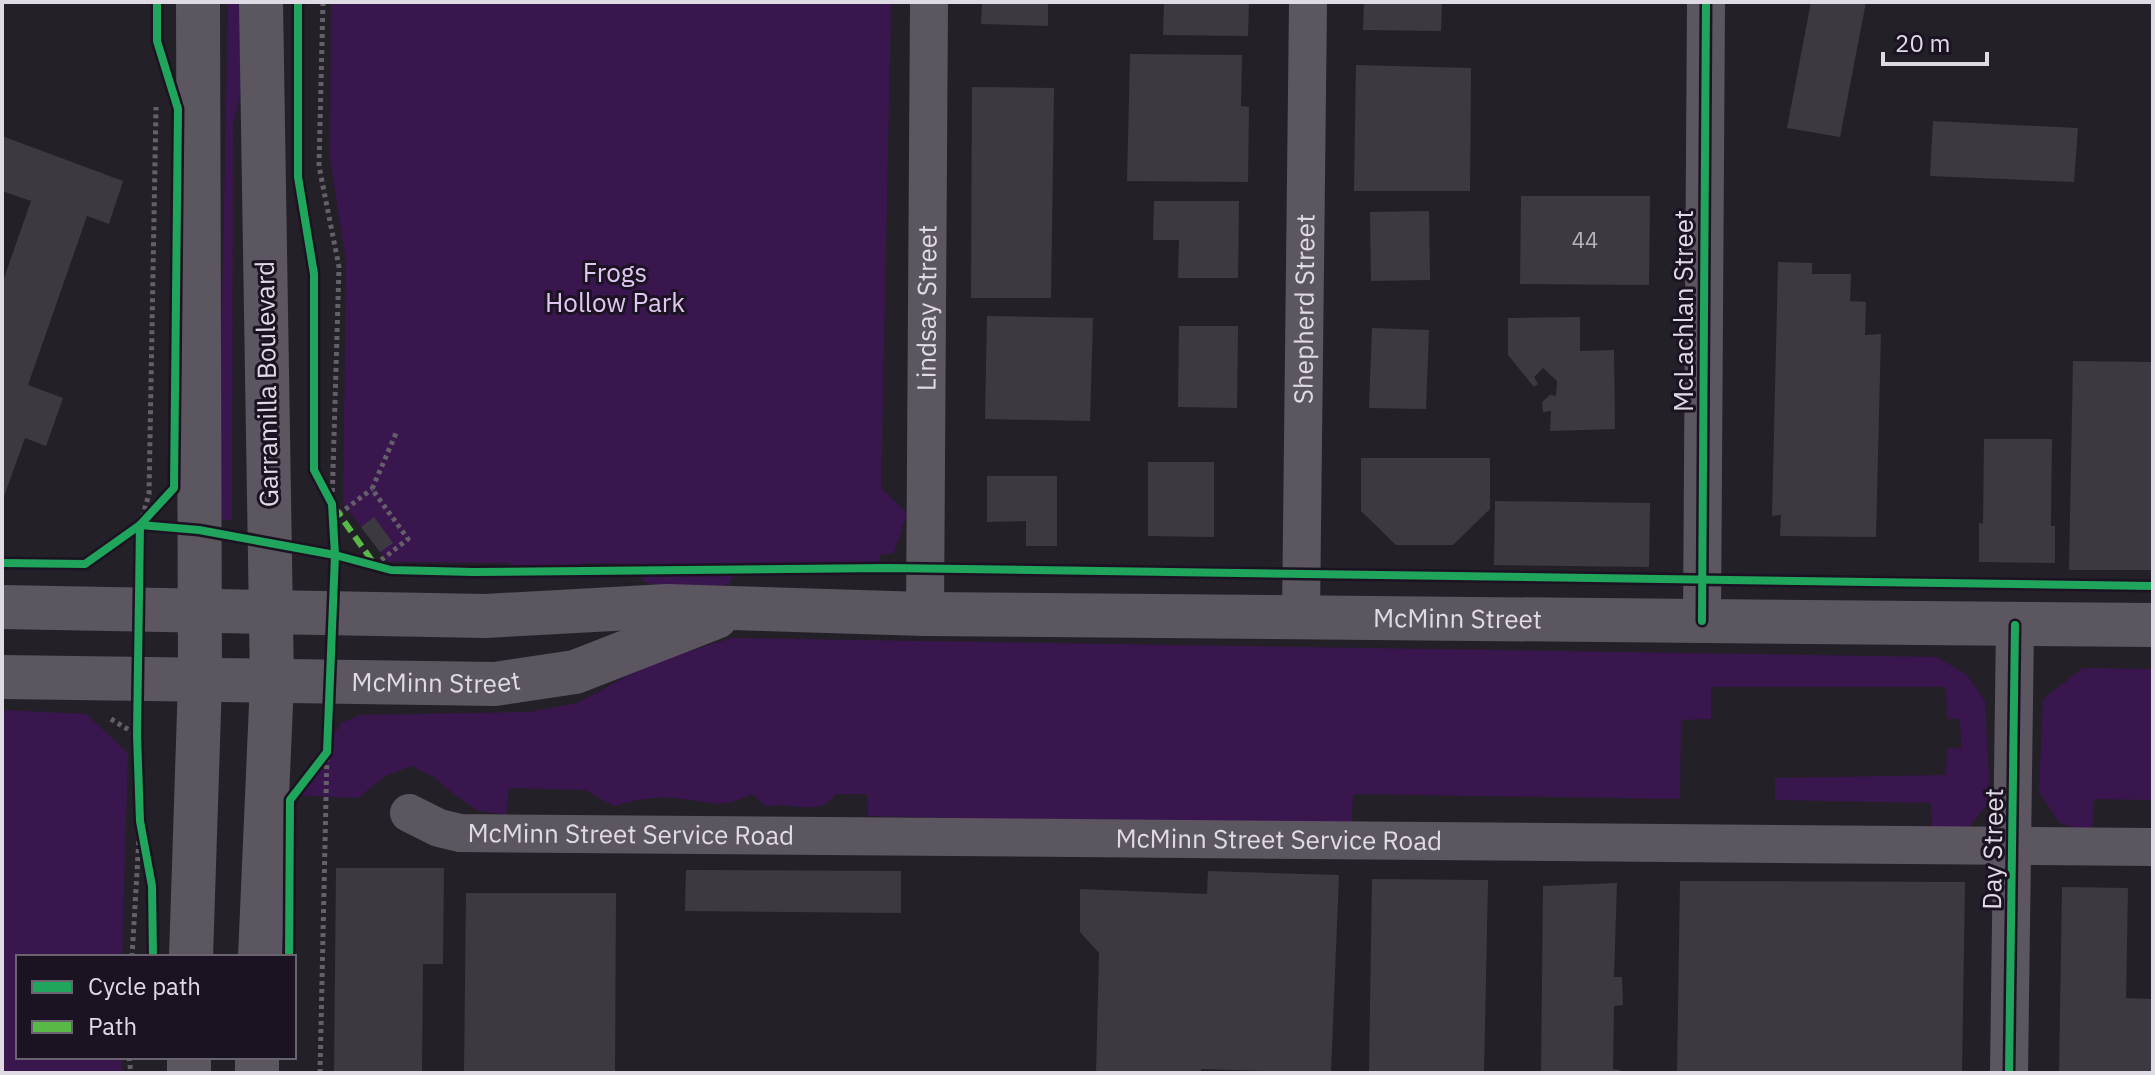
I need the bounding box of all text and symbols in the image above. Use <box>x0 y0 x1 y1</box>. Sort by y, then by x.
scale bar <box>1883 16 1987 66</box>
text: 20 m <box>1895 27 1950 59</box>
street label: McLachlan Street <box>1666 210 1700 412</box>
street label: Shepherd Street <box>1285 214 1322 404</box>
street label: Lindsay Street <box>908 225 944 391</box>
house number: 44 <box>1572 225 1598 254</box>
park label: Frogs Hollow Park <box>545 255 685 319</box>
street label: Garramilla Boulevard <box>247 261 285 507</box>
street label: McMinn Street <box>1373 600 1542 636</box>
street label: McMinn Street <box>351 662 522 700</box>
street label: Day Street <box>1974 788 2010 910</box>
street label: McMinn Street Service Road <box>467 815 794 852</box>
street label: McMinn Street Service Road <box>1115 820 1442 857</box>
legend <box>16 955 296 1059</box>
text: Cycle path <box>88 970 201 1002</box>
text: Path <box>88 1010 137 1042</box>

